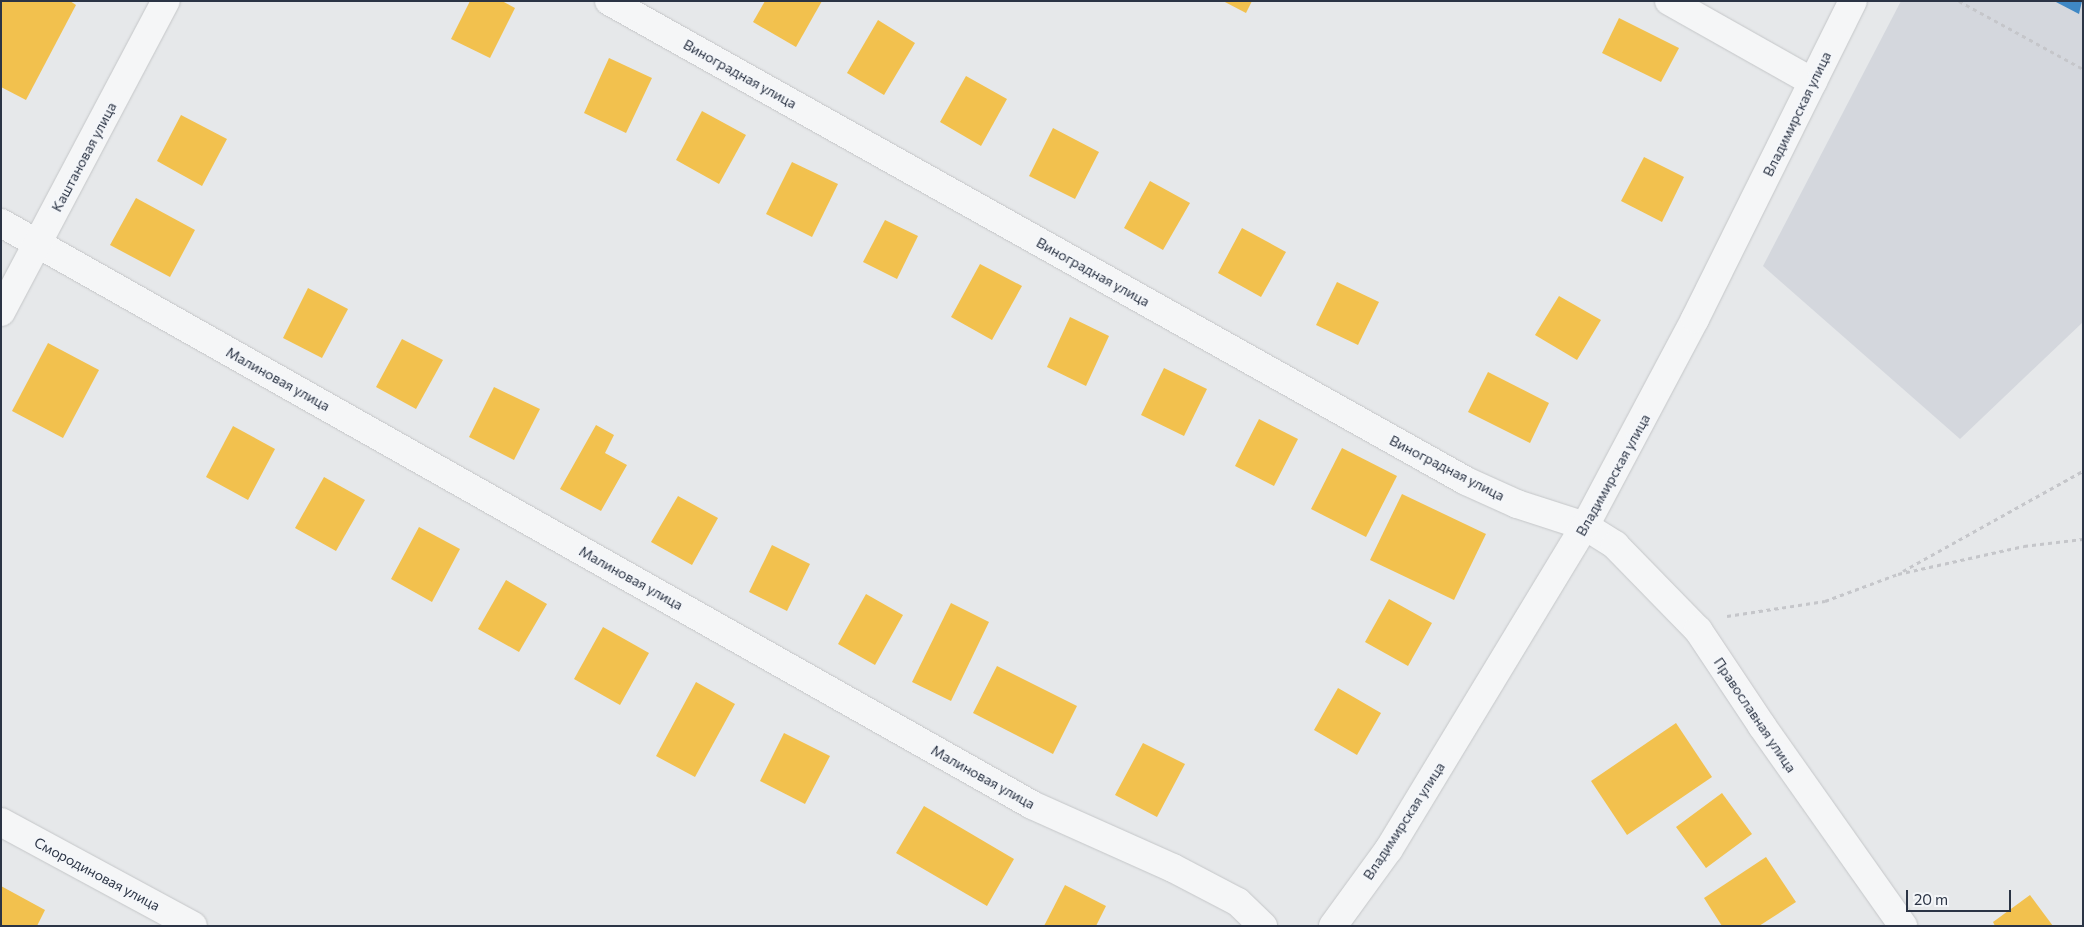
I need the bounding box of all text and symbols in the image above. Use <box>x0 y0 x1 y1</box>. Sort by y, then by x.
street label: Виноградная улица <box>680 36 800 112</box>
street label: Владимирская улица <box>1759 49 1835 179</box>
street label: Каштановая улица <box>48 99 120 215</box>
street label: Виноградная улица <box>1033 234 1153 310</box>
street label: Малиновая улица <box>223 344 333 414</box>
street label: Владимирская улица <box>1572 411 1654 539</box>
street label: Виноградная улица <box>1387 432 1507 504</box>
street label: Малиновая улица <box>576 543 686 613</box>
street label: Православная улица <box>1710 654 1800 776</box>
street label: Малиновая улица <box>928 742 1038 812</box>
street label: Владимирская улица <box>1360 759 1448 883</box>
street label: Смородиновая улица <box>31 834 163 914</box>
scale bar <box>1909 880 2014 912</box>
text: 20 m <box>1914 890 1948 908</box>

